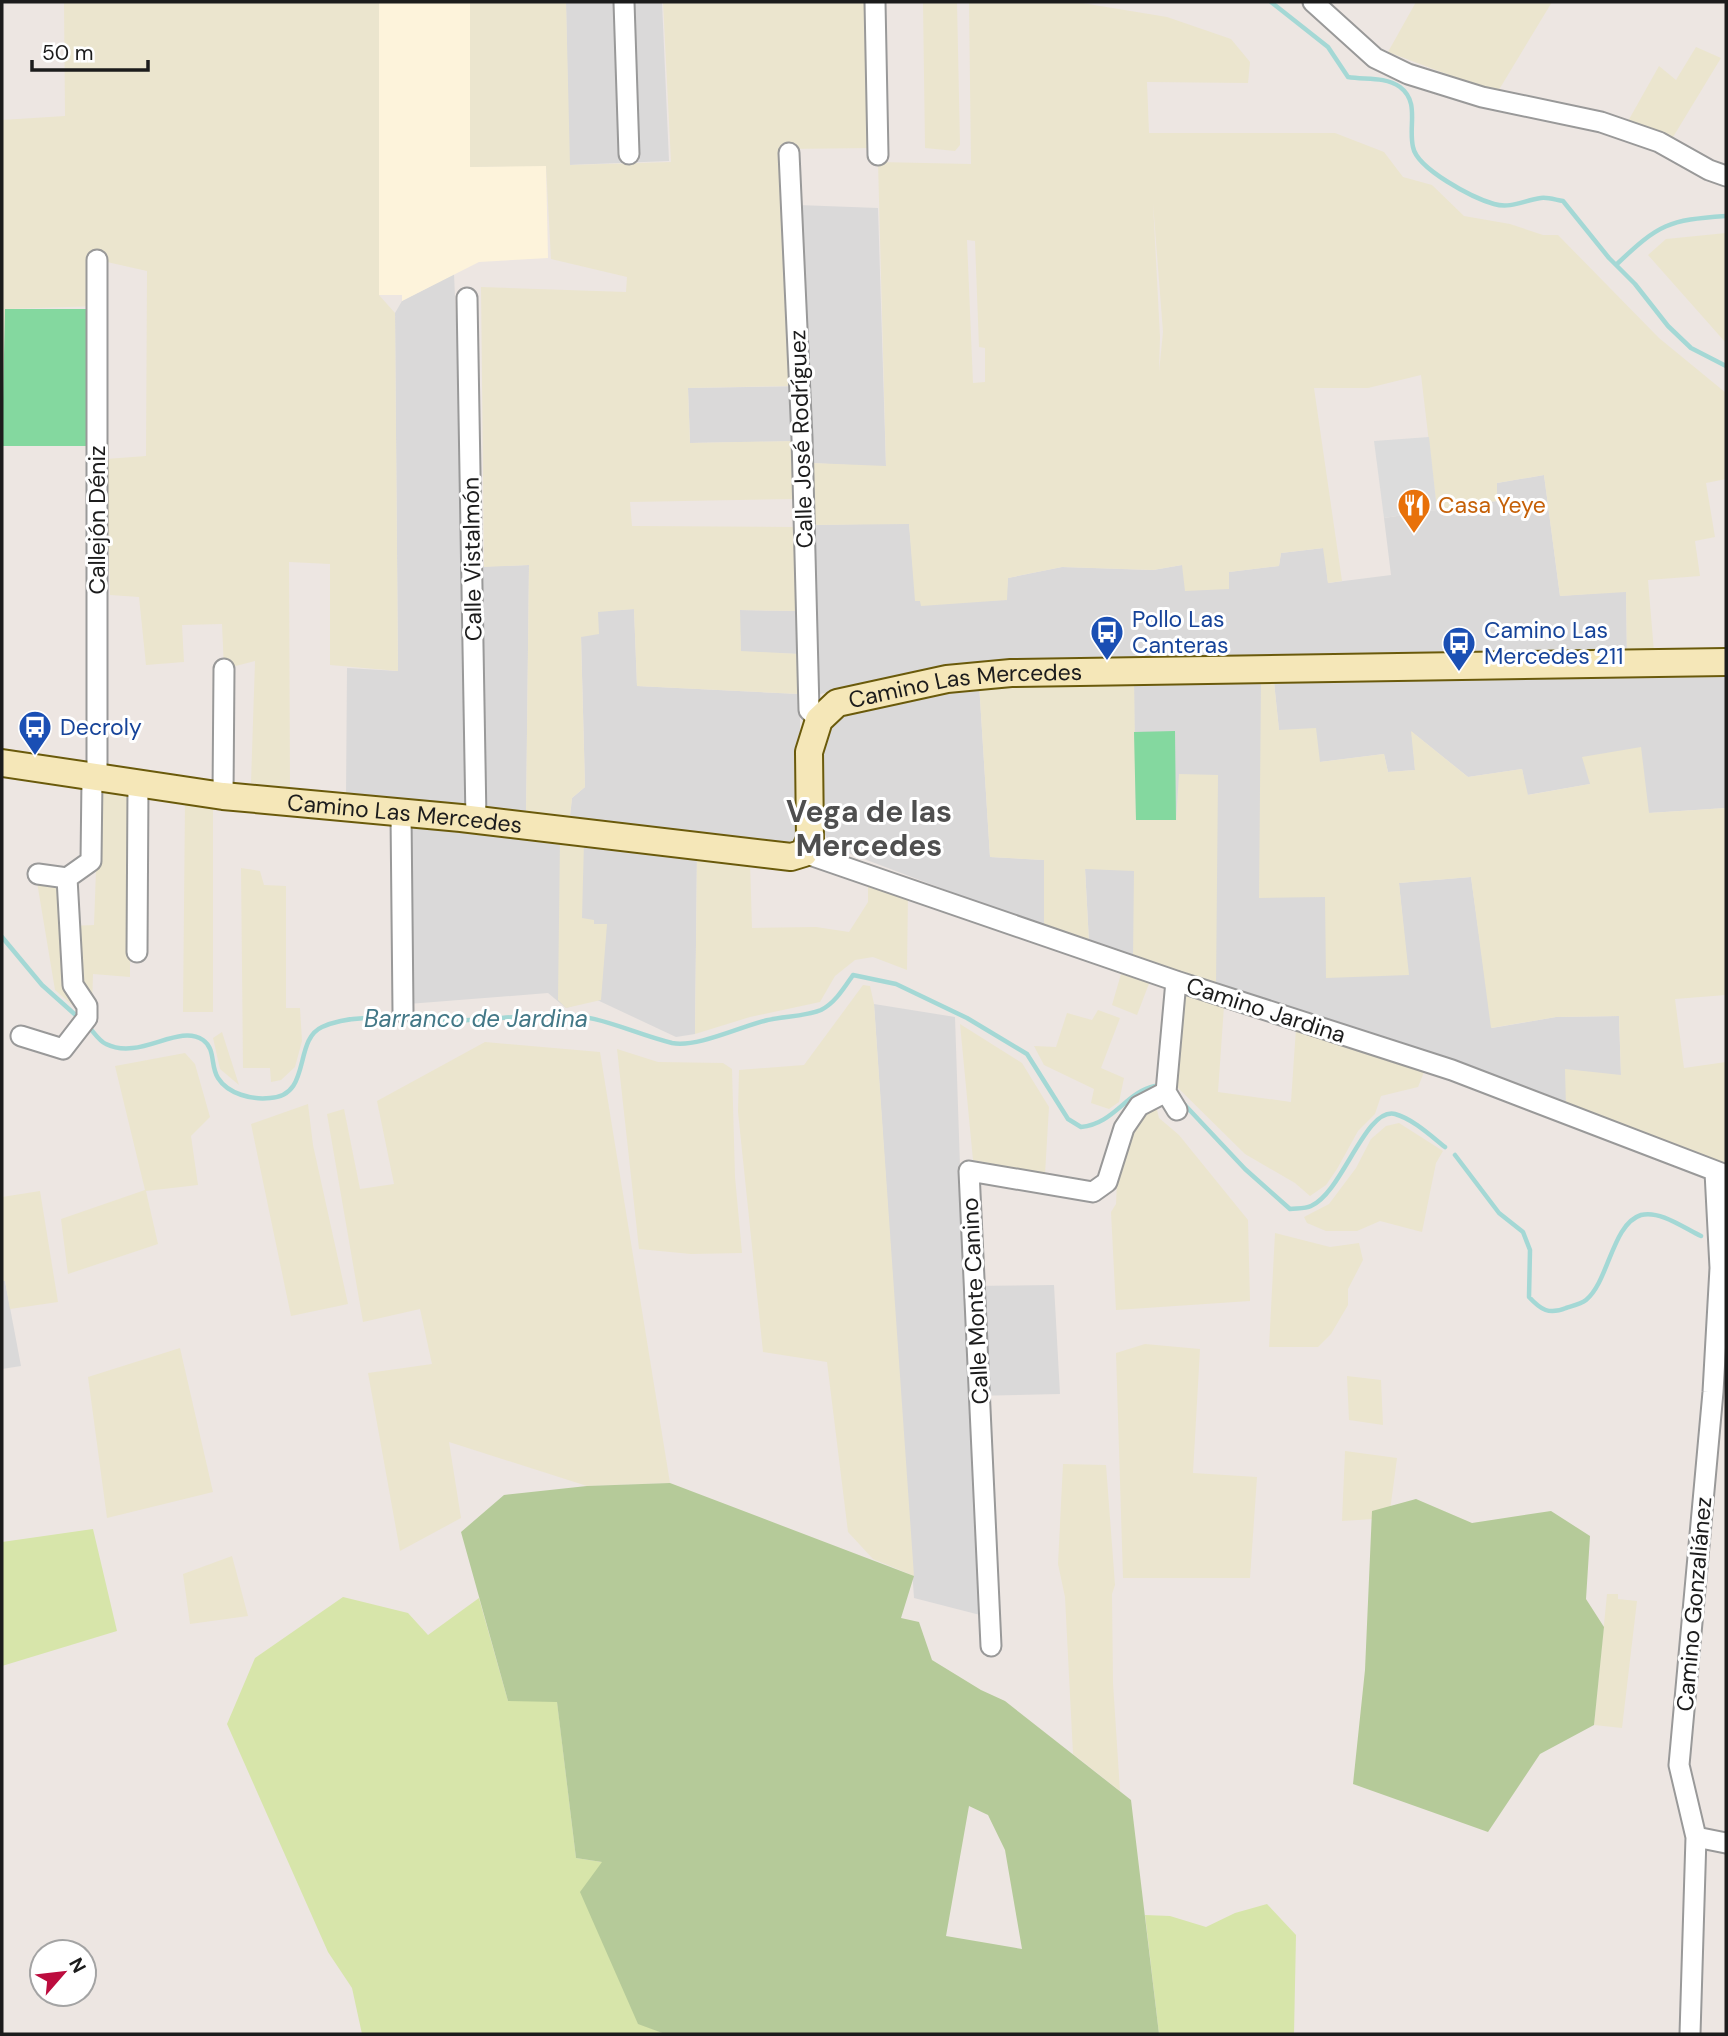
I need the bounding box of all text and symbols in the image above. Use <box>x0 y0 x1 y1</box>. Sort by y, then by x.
scale bar <box>32 28 147 72</box>
text: 50 m <box>42 39 93 67</box>
street label: Calle José Rodríguez <box>782 329 820 549</box>
street label: Callejón Déniz <box>82 445 112 595</box>
street label: Calle Vistalmón <box>456 477 488 641</box>
restaurant icon: Casa Yeye <box>1395 486 1433 535</box>
place label: Casa Yeye <box>1438 490 1546 520</box>
place label: Pollo Las Canteras <box>1132 604 1229 660</box>
bus stop icon: Pollo Las Canteras <box>1088 613 1126 662</box>
place label: Camino Las Mercedes 211 <box>1484 615 1623 671</box>
bus stop icon: Camino Las Mercedes 211 <box>1440 624 1478 673</box>
street label: Camino Las Mercedes <box>846 657 1083 715</box>
bus stop icon: Decroly <box>16 708 54 757</box>
place label: Decroly <box>60 712 142 742</box>
street label: Camino Las Mercedes <box>286 787 524 840</box>
district label: Vega de las Mercedes <box>786 792 952 865</box>
street label: Camino Jardina <box>1183 970 1349 1050</box>
water label: Barranco de Jardina <box>364 1003 588 1034</box>
street label: Calle Monte Canino <box>955 1197 995 1405</box>
street label: Camino Gonzaliánez <box>1670 1495 1718 1713</box>
north arrow <box>28 1938 98 2008</box>
text: N <box>63 1953 92 1977</box>

